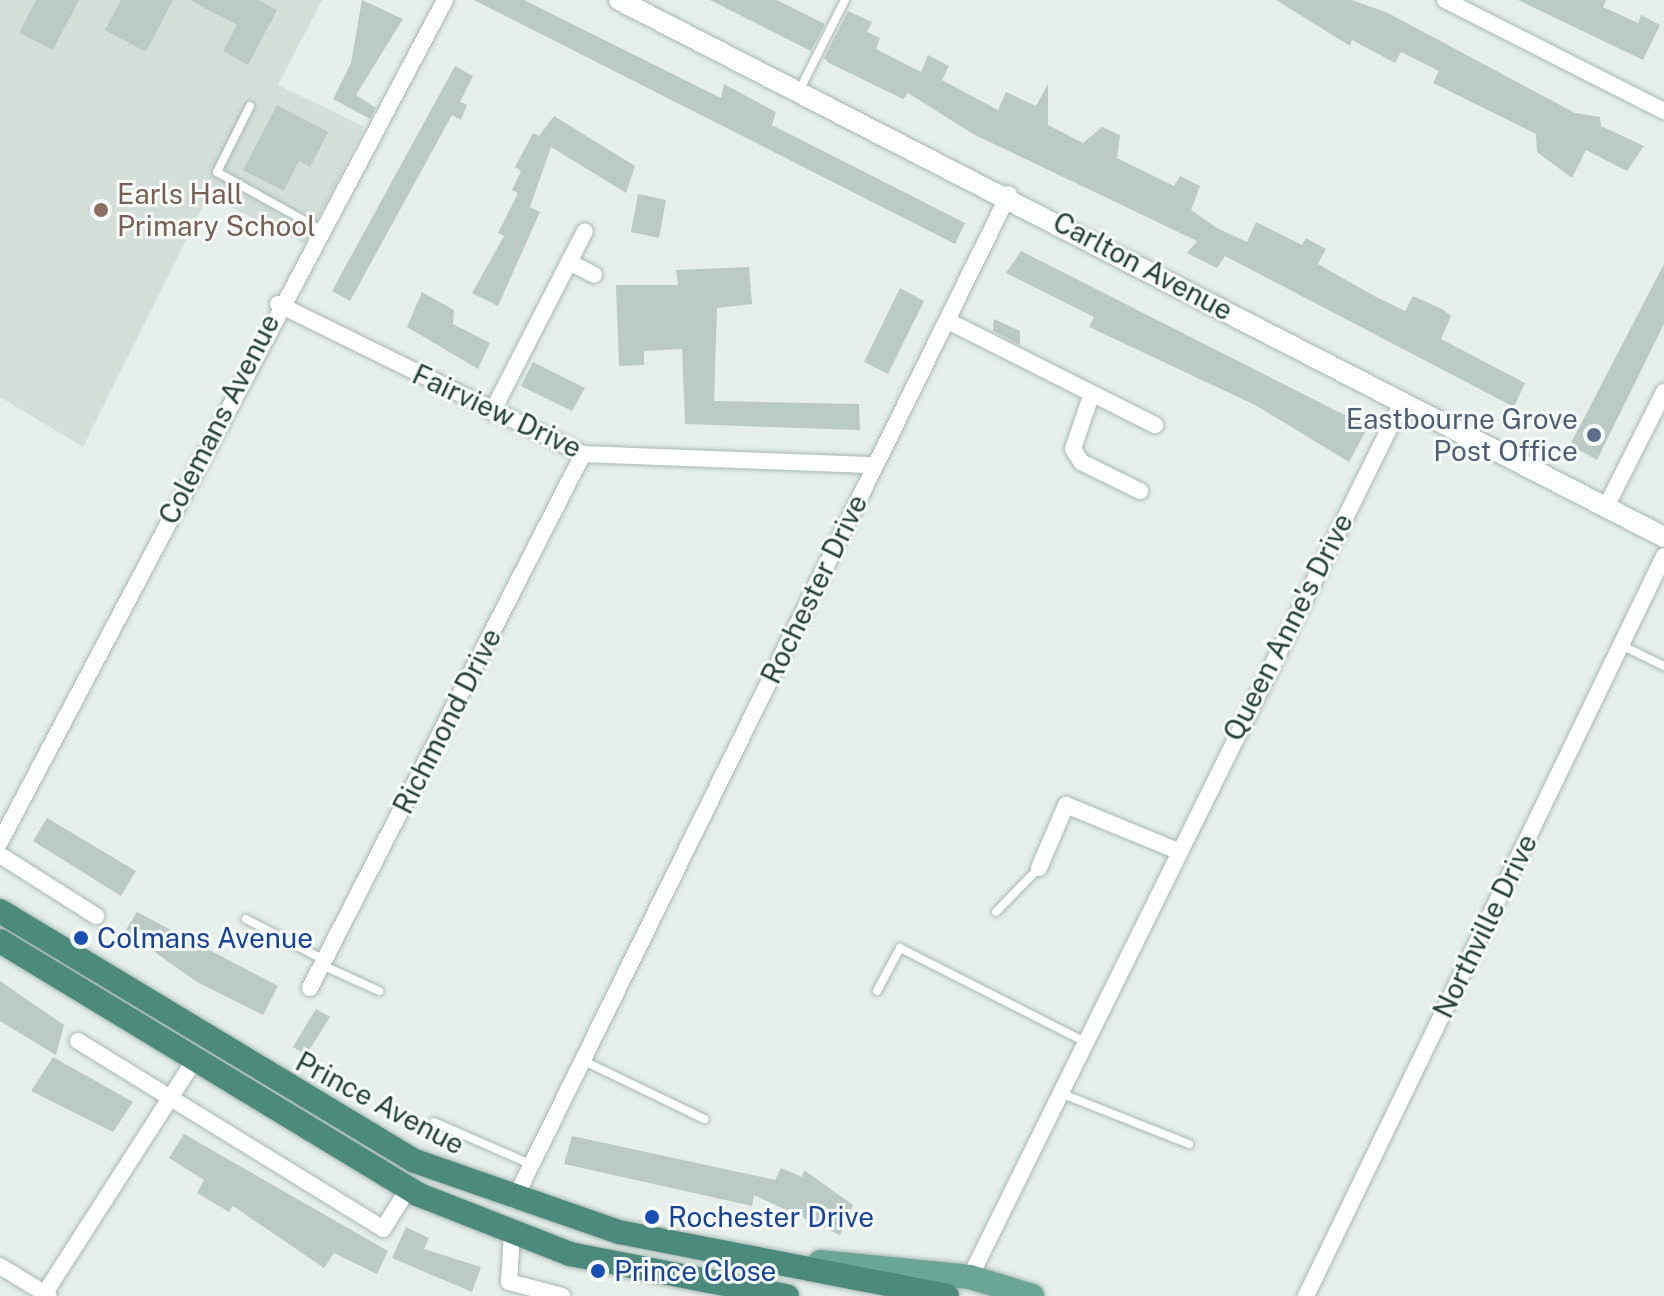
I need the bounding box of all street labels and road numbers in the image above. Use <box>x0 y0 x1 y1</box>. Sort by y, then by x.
street label: Carlton Avenue <box>1048 205 1238 327</box>
street label: Colemans Avenue <box>151 308 287 530</box>
street label: Fairview Drive <box>407 357 587 465</box>
street label: Rochester Drive <box>754 489 874 689</box>
street label: Queen Anne's Drive <box>1216 508 1360 746</box>
street label: Richmond Drive <box>386 623 508 819</box>
street label: Northville Drive <box>1426 828 1544 1024</box>
street label: Prince Avenue <box>290 1045 470 1161</box>

